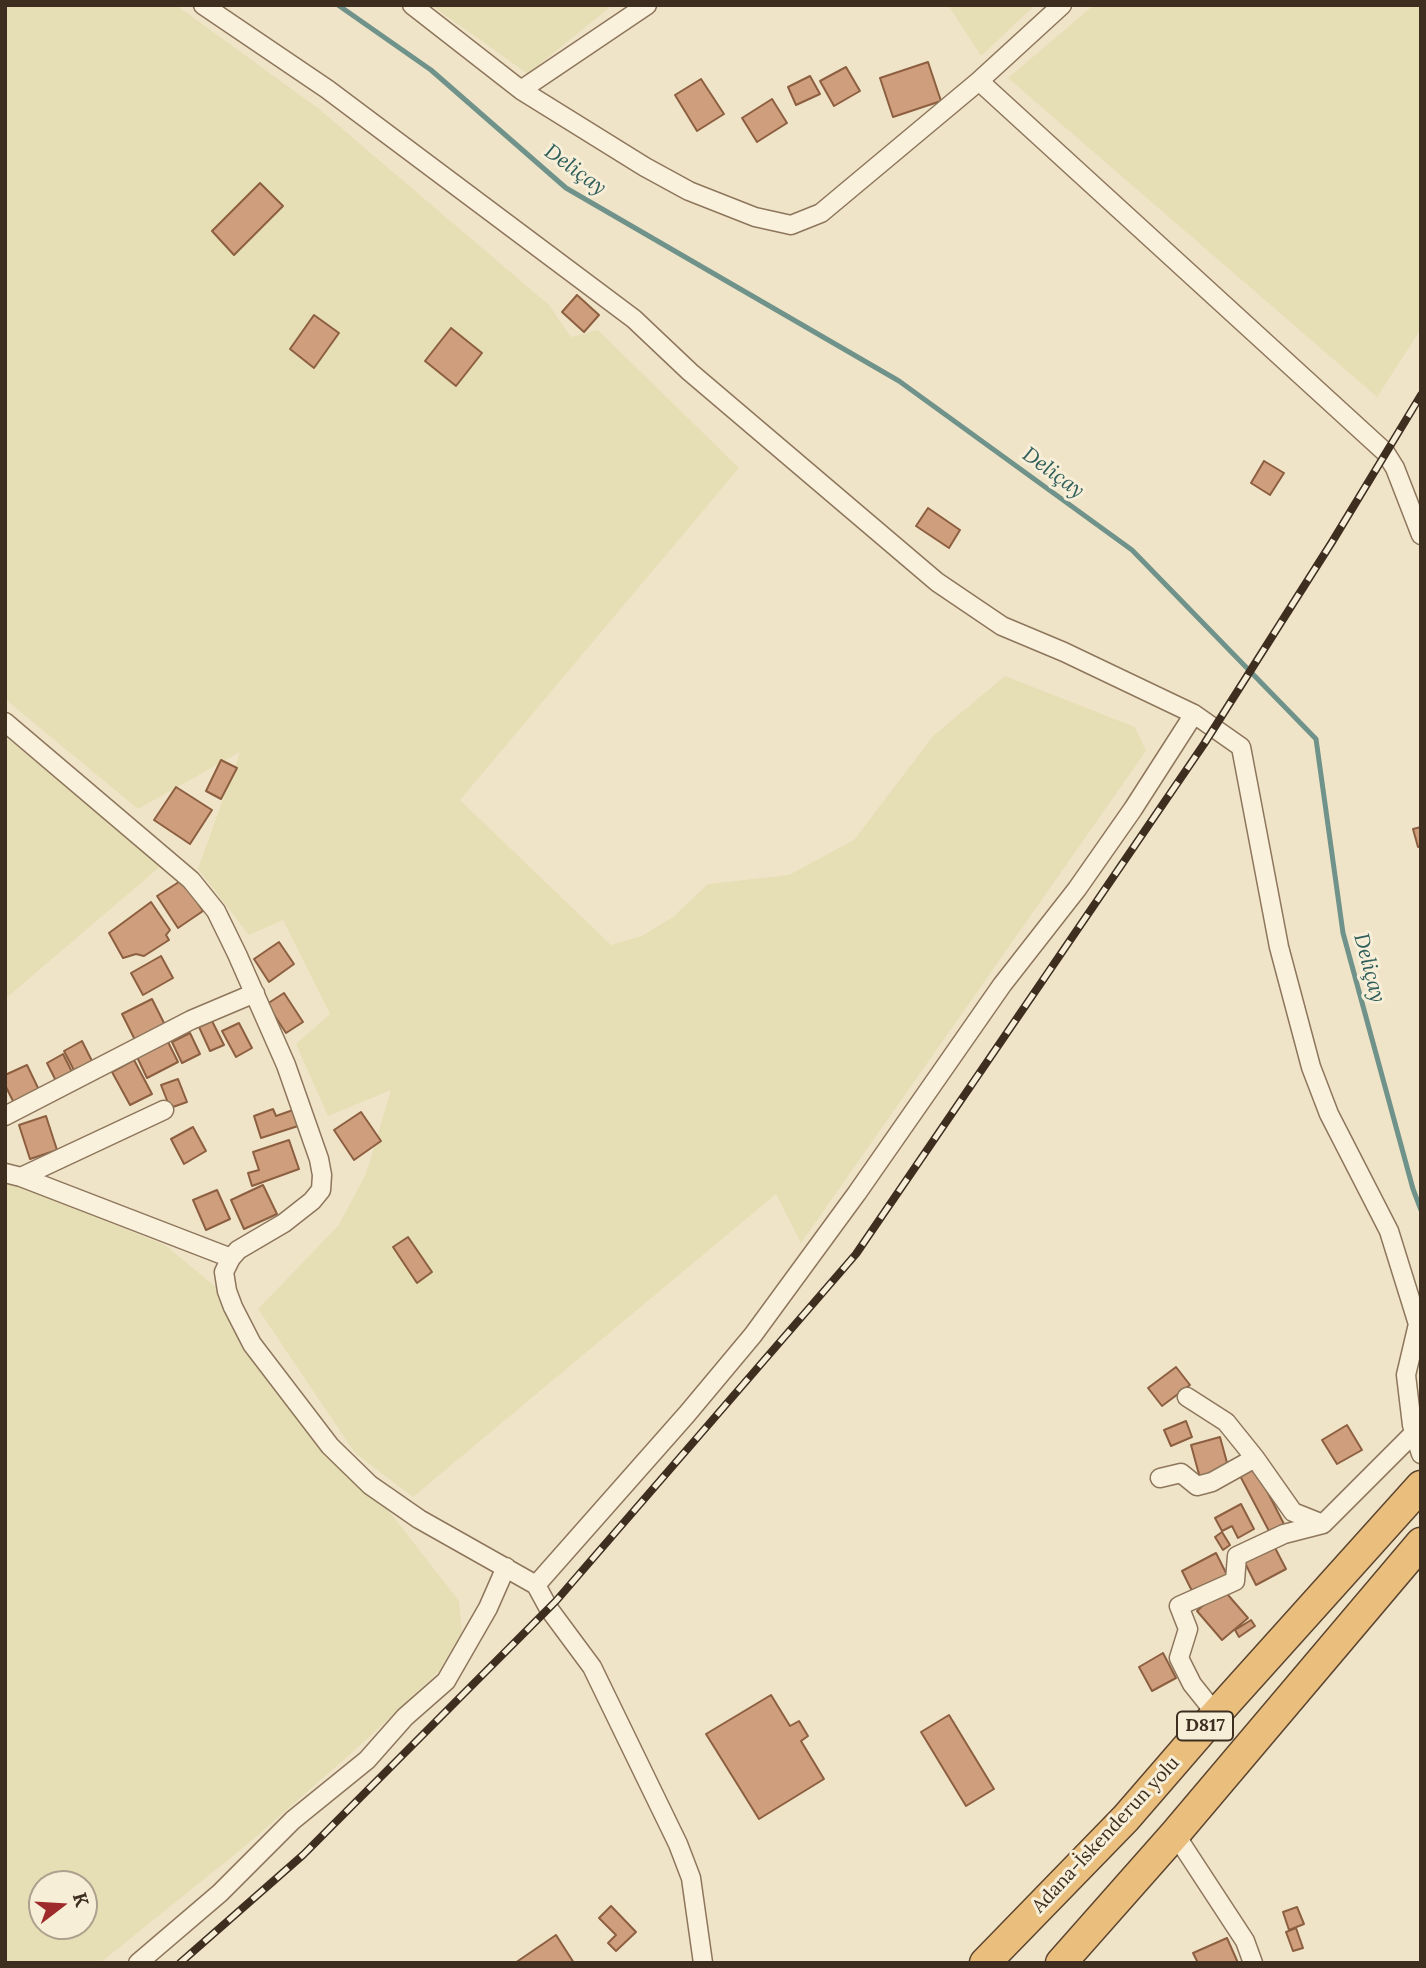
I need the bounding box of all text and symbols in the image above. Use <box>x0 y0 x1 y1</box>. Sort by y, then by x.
water label: Deliçay <box>539 139 611 201</box>
water label: Deliçay <box>1017 442 1089 504</box>
water label: Deliçay <box>1348 931 1390 1005</box>
road number: D817 <box>1177 1712 1233 1741</box>
street label: Adana-İskenderun yolu <box>1028 1752 1184 1918</box>
north arrow <box>28 1870 98 1940</box>
text: K <box>68 1889 95 1909</box>

